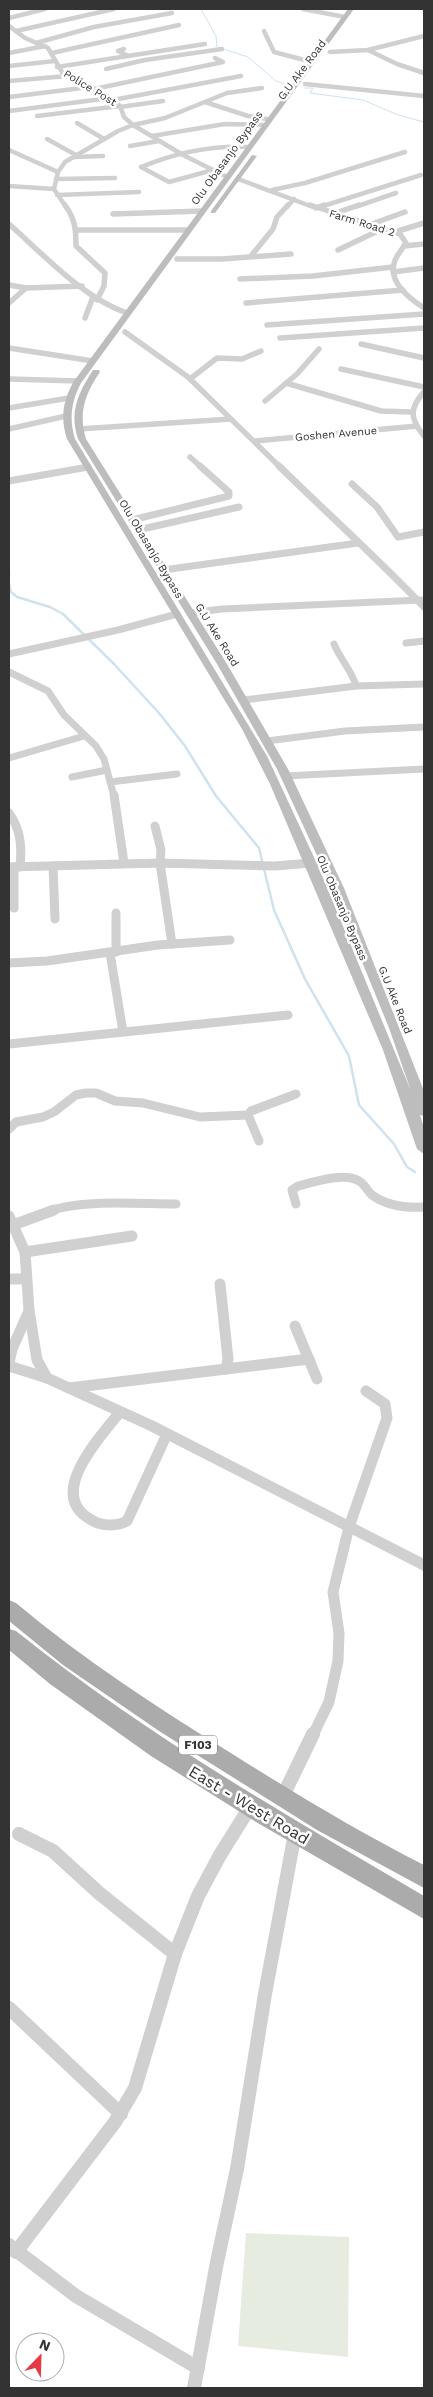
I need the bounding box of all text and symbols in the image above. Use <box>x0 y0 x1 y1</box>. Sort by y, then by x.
street label: G.U Ake Road <box>275 37 329 103</box>
street label: Police Post <box>61 67 119 109</box>
street label: Olu Obasanjo Bypass <box>188 108 266 208</box>
street label: Farm Road 2 <box>328 207 396 239</box>
street label: Goshen Avenue <box>294 424 378 444</box>
street label: Olu Obasanjo Bypass <box>116 497 186 601</box>
street label: G.U Ake Road <box>192 601 242 669</box>
street label: Olu Obasanjo Bypass <box>314 853 370 963</box>
street label: G.U Ake Road <box>375 964 415 1036</box>
road number: F103 <box>179 1736 217 1754</box>
street label: East - West Road <box>185 1762 313 1848</box>
north arrow <box>15 2332 65 2382</box>
text: N <box>37 2336 53 2354</box>

